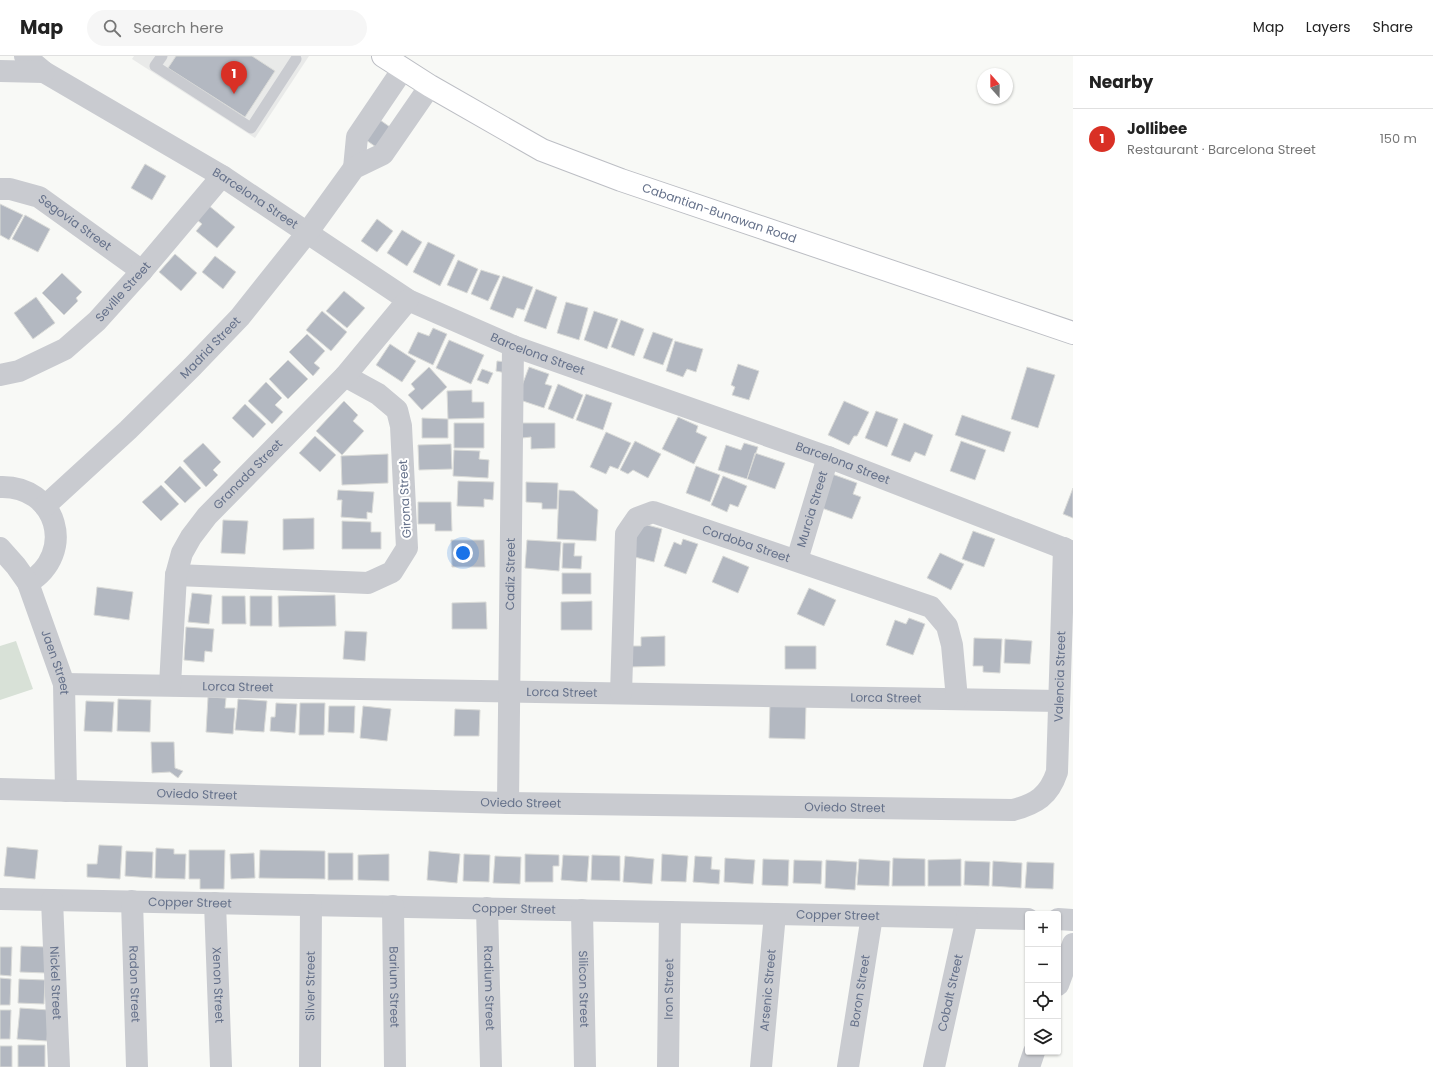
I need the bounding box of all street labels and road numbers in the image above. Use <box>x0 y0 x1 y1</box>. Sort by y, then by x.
street label: Barcelona Street <box>210 163 302 232</box>
street label: Cabantian-Bunawan Road <box>640 179 799 247</box>
street label: Segovia Street <box>35 190 115 254</box>
street label: Seville Street <box>91 258 154 326</box>
street label: Madrid Street <box>176 312 244 382</box>
street label: Barcelona Street <box>488 328 587 379</box>
street label: Granada Street <box>209 435 286 513</box>
street label: Barcelona Street <box>793 437 892 488</box>
street label: Girona Street <box>394 459 415 539</box>
street label: Murcia Street <box>792 469 831 550</box>
street label: Cordoba Street <box>700 520 793 566</box>
street label: Cadiz Street <box>501 538 519 610</box>
street label: Jaen Street <box>37 627 73 695</box>
street label: Valencia Street <box>1050 631 1069 722</box>
street label: Lorca Street <box>202 677 274 696</box>
street label: Lorca Street <box>526 683 598 701</box>
street label: Lorca Street <box>850 688 922 707</box>
street label: Oviedo Street <box>156 784 238 804</box>
street label: Oviedo Street <box>480 793 561 812</box>
street label: Oviedo Street <box>804 798 885 816</box>
street label: Copper Street <box>148 893 232 912</box>
street label: Copper Street <box>472 899 556 918</box>
street label: Copper Street <box>796 905 880 924</box>
street label: Radon Street <box>125 945 145 1023</box>
street label: Radium Street <box>480 945 499 1031</box>
street label: Nickel Street <box>46 946 66 1020</box>
street label: Xenon Street <box>209 946 228 1023</box>
street label: Barium Street <box>386 946 404 1028</box>
street label: Arsenic Street <box>755 948 780 1032</box>
street label: Silicon Street <box>575 950 593 1028</box>
street label: Silver Street <box>301 951 319 1021</box>
street label: Cobalt Street <box>933 952 967 1033</box>
street label: Boron Street <box>845 953 874 1028</box>
street label: Iron Street <box>660 958 677 1020</box>

